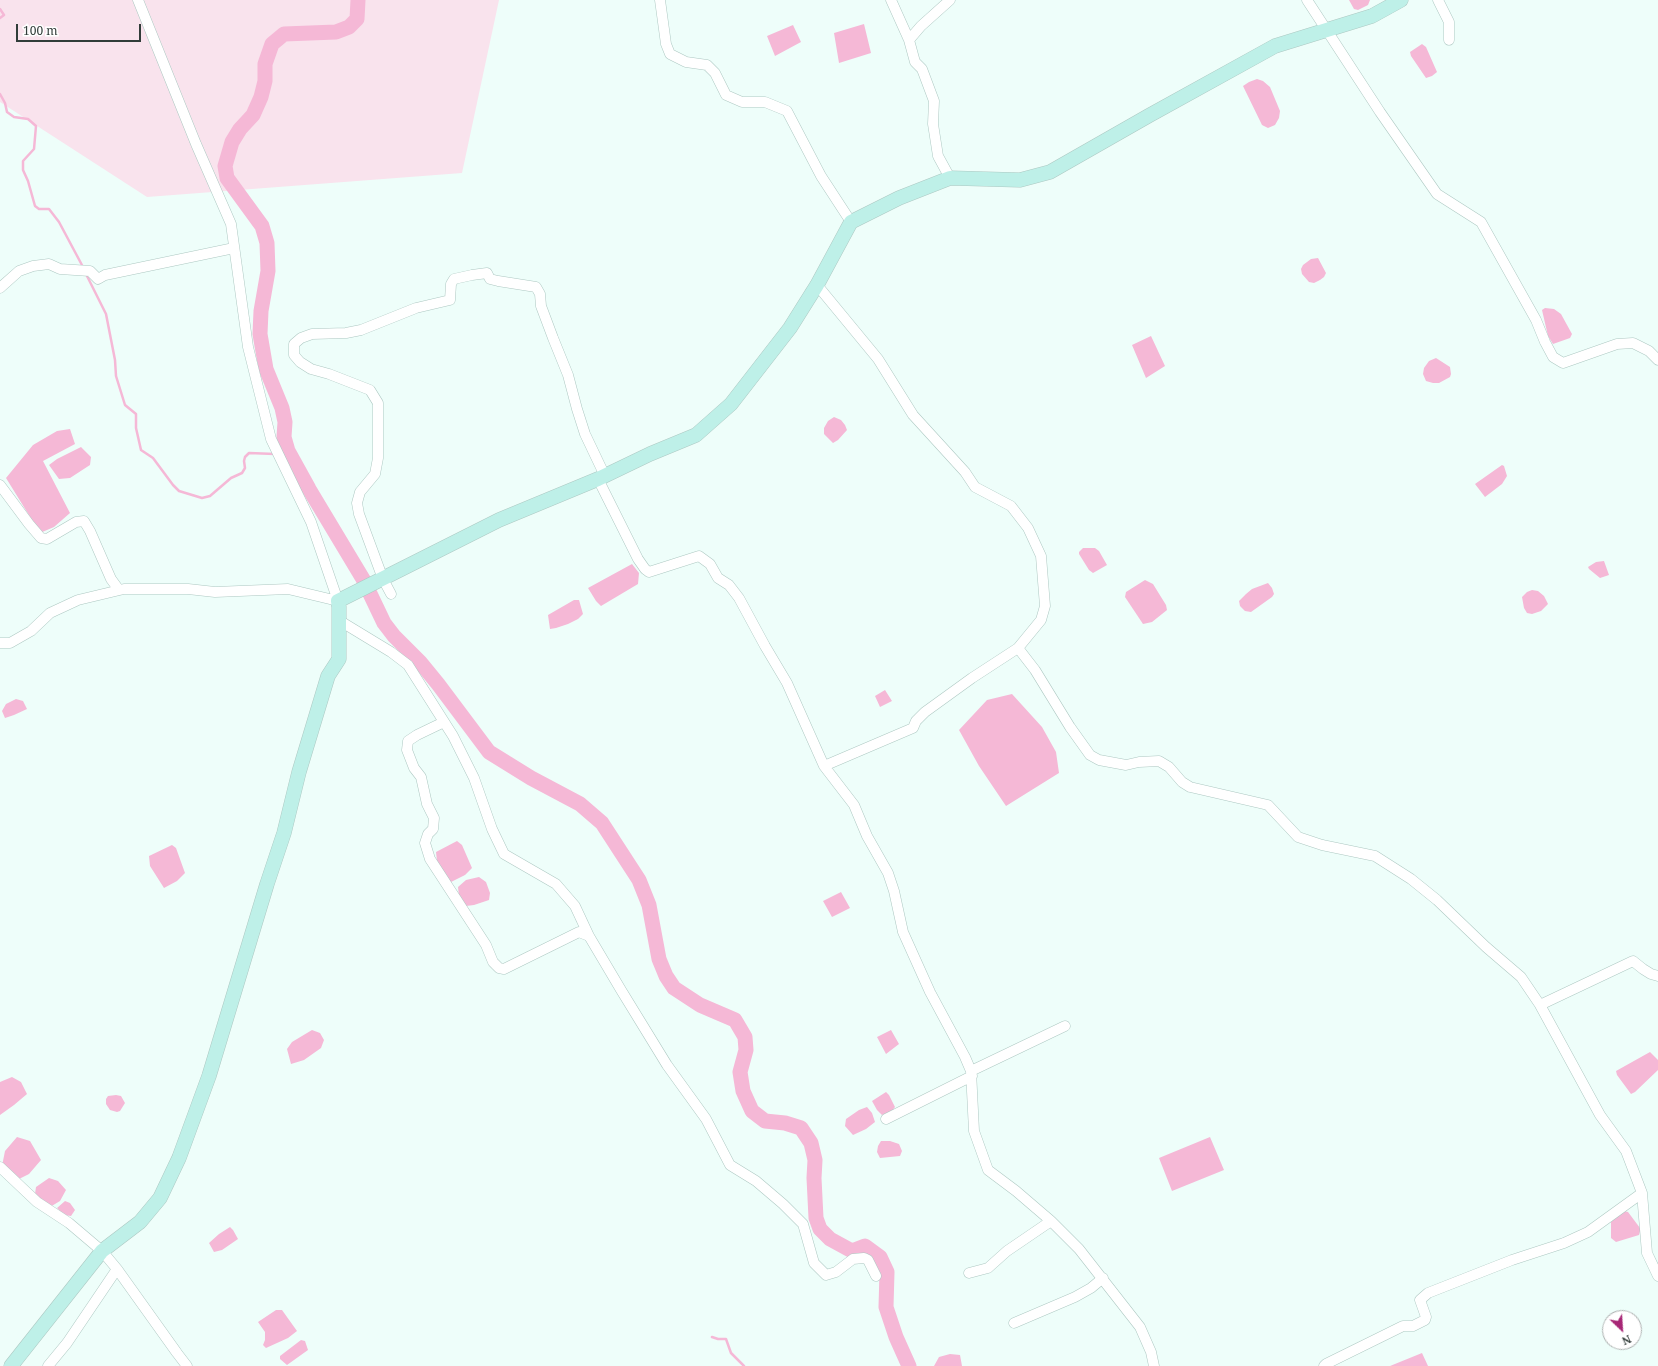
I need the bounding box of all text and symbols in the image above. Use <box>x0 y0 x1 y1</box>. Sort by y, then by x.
scale bar <box>18 16 143 42</box>
text: 100 m <box>23 22 58 39</box>
north arrow <box>1602 1310 1642 1350</box>
text: N <box>1620 1332 1634 1349</box>

